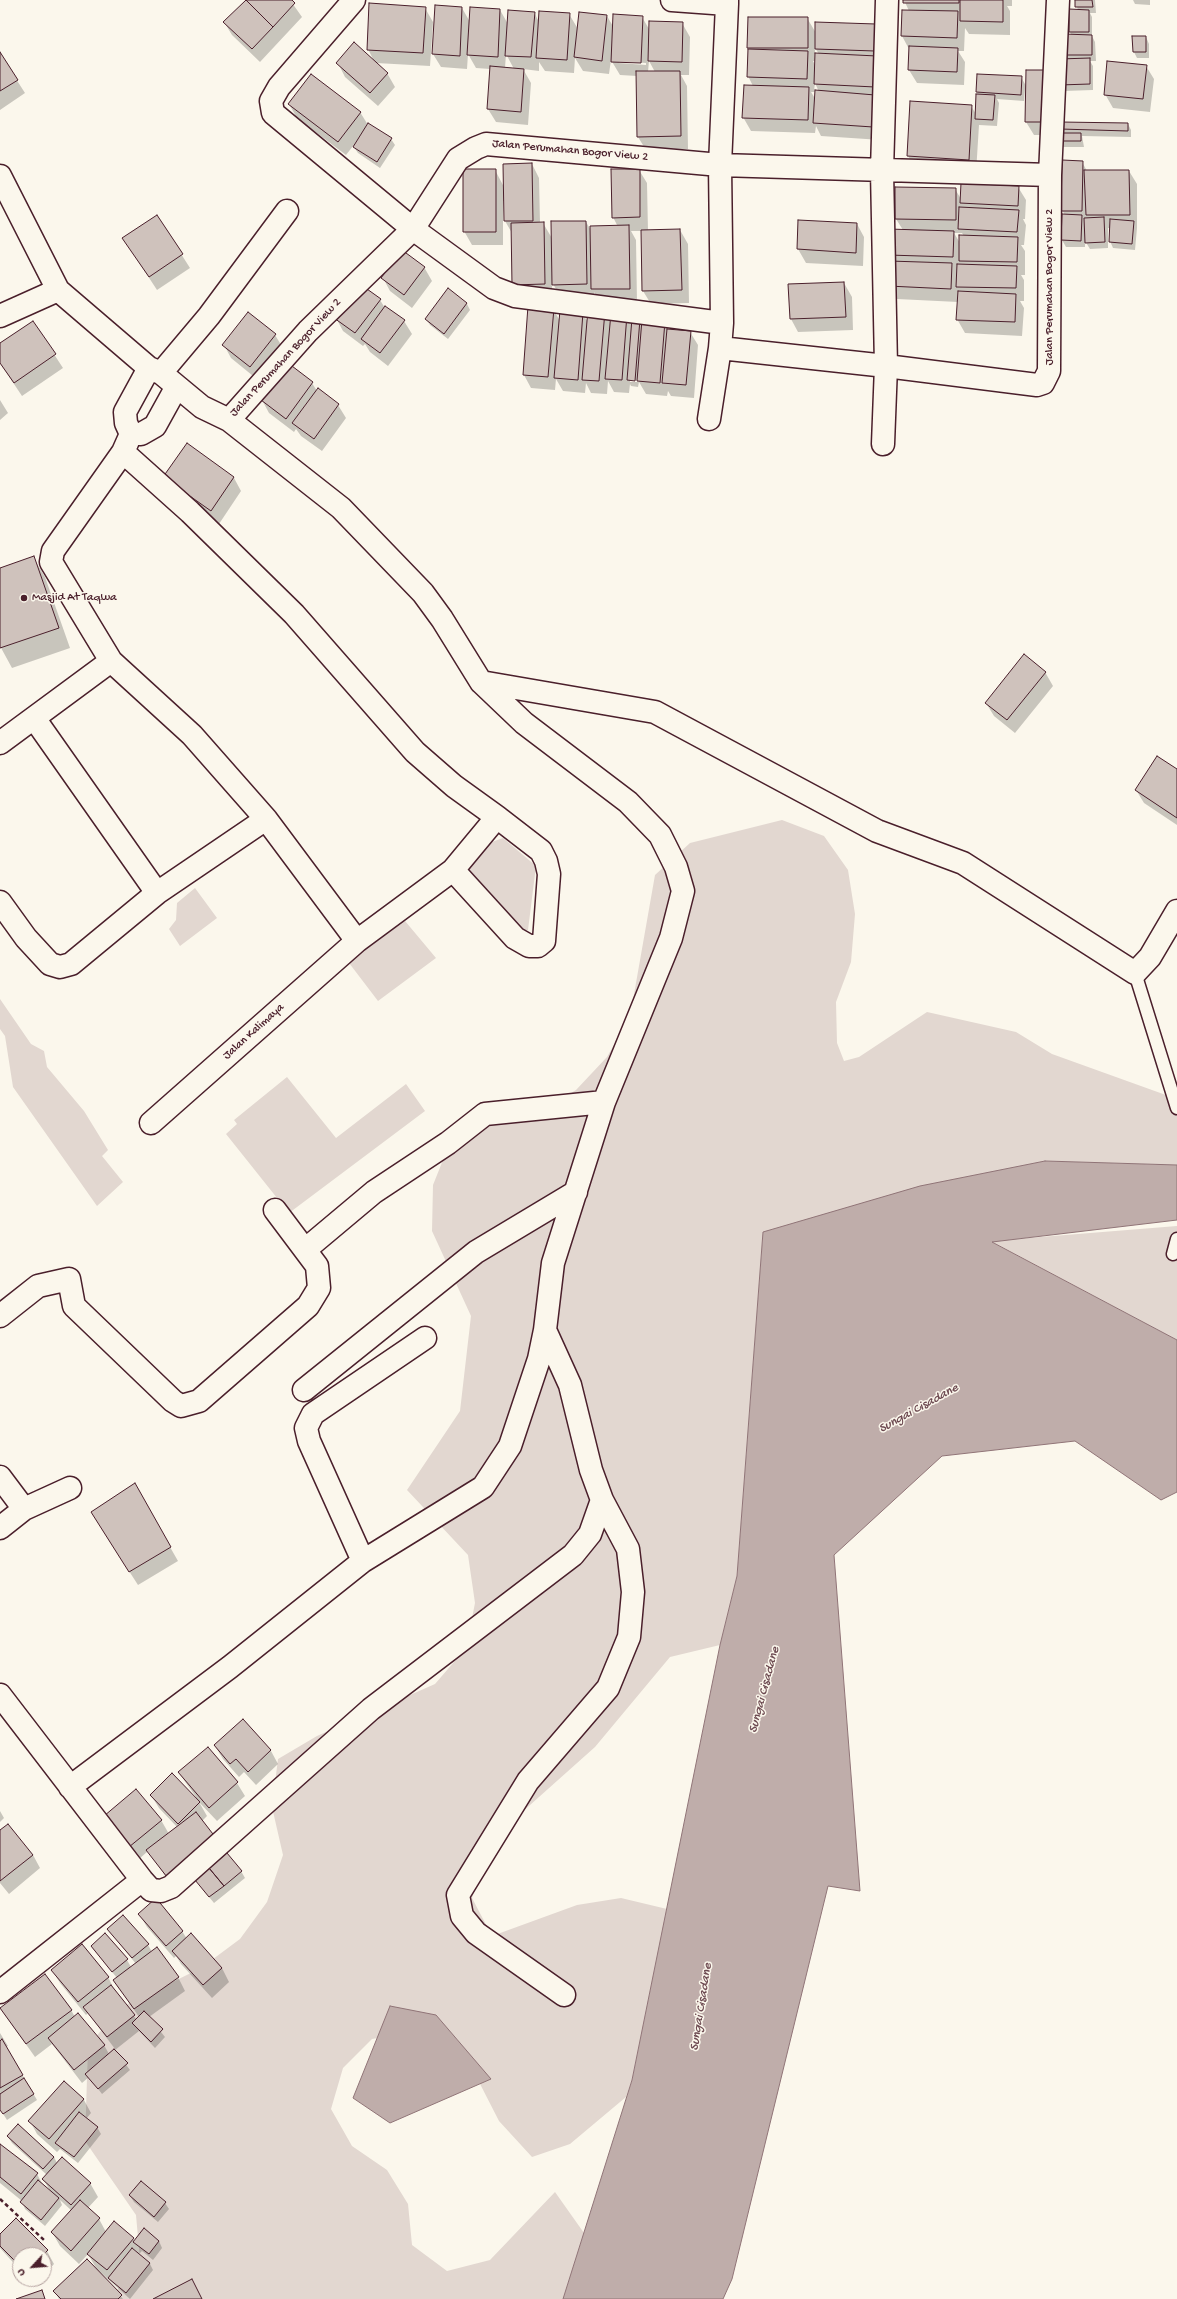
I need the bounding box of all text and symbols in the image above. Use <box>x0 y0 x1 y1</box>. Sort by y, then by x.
street label: Jalan Perumahan Bogor View 2 <box>491 137 649 165</box>
street label: Jalan Perumahan Bogor View 2 <box>1043 209 1057 365</box>
street label: Jalan Perumahan Bogor View 2 <box>227 296 345 420</box>
place label: Masjid At Taqwa <box>32 591 117 605</box>
marker: Masjid At Taqwa <box>19 593 29 603</box>
street label: Jalan Kalimaya <box>221 1001 287 1063</box>
water label: Sungai Cisadane <box>877 1381 961 1437</box>
water label: Sungai Cisadane <box>746 1645 784 1735</box>
water label: Sungai Cisadane <box>687 1962 717 2052</box>
north arrow <box>12 2247 52 2287</box>
text: U <box>15 2266 29 2277</box>

